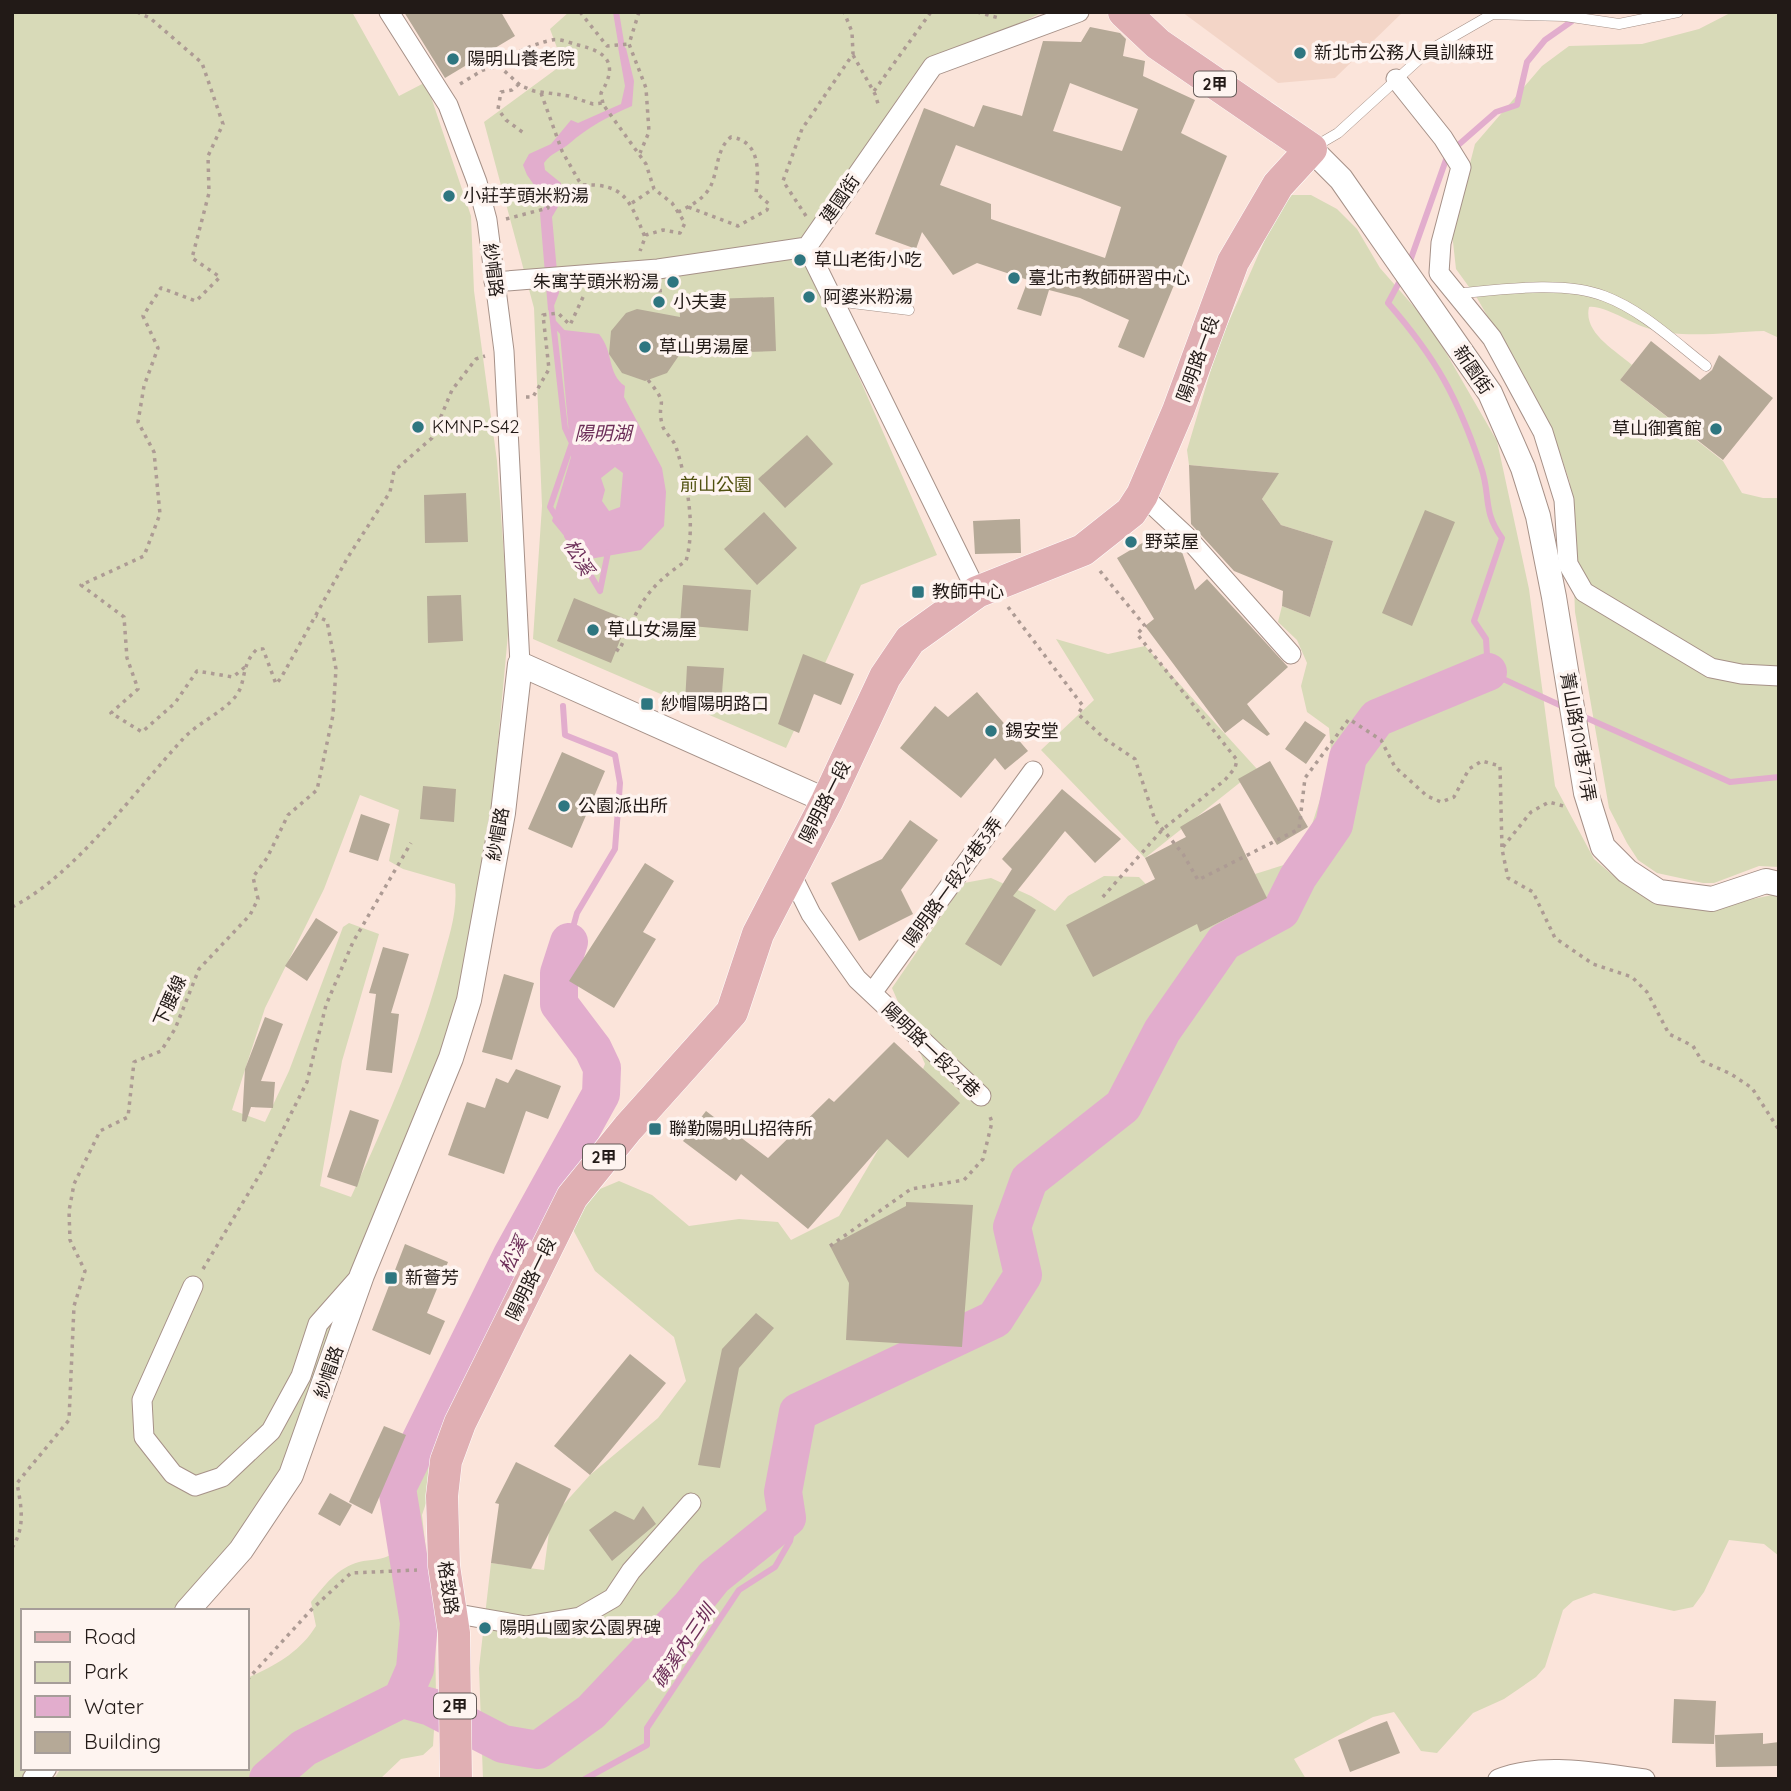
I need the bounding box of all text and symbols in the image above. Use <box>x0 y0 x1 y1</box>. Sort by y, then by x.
place label: 新北市公務人員訓練班 <box>1314 41 1494 64</box>
marker: 新北市公務人員訓練班 <box>1292 45 1308 61</box>
place label: 陽明山養老院 <box>467 47 575 70</box>
marker: 陽明山養老院 <box>445 51 461 67</box>
road number: 2甲 <box>1194 72 1236 96</box>
street label: 建國街 <box>815 170 864 227</box>
place label: 小莊芋頭米粉湯 <box>463 184 589 207</box>
marker: 小莊芋頭米粉湯 <box>441 188 457 204</box>
street label: 紗帽路 <box>479 242 508 298</box>
place label: 草山老街小吃 <box>814 248 922 271</box>
marker: 草山老街小吃 <box>792 252 808 268</box>
place label: 臺北市教師研習中心 <box>1028 266 1190 289</box>
place label: 朱寓芋頭米粉湯 <box>533 270 659 293</box>
marker: 臺北市教師研習中心 <box>1006 270 1022 286</box>
marker: 朱寓芋頭米粉湯 <box>665 274 681 290</box>
place label: 阿婆米粉湯 <box>823 285 913 308</box>
marker: 阿婆米粉湯 <box>801 289 817 305</box>
place label: 小夫妻 <box>673 290 727 313</box>
marker: 小夫妻 <box>651 294 667 310</box>
street label: 陽明路一段 <box>1171 313 1224 405</box>
place label: 草山男湯屋 <box>659 335 749 358</box>
marker: 草山男湯屋 <box>637 339 653 355</box>
street label: 新園街 <box>1449 341 1498 399</box>
place label: KMNP-S42 <box>432 415 519 438</box>
place label: 草山御賓館 <box>1612 417 1702 440</box>
marker: KMNP-S42 <box>410 419 426 435</box>
water label: 陽明湖 <box>574 421 634 445</box>
marker: 草山御賓館 <box>1708 421 1724 437</box>
park label: 前山公園 <box>680 473 752 496</box>
place label: 野菜屋 <box>1145 530 1199 553</box>
marker: 野菜屋 <box>1123 534 1139 550</box>
water label: 松溪 <box>559 535 601 582</box>
place label: 教師中心 <box>932 580 1004 603</box>
marker: 教師中心 <box>910 584 926 600</box>
place label: 草山女湯屋 <box>607 618 697 641</box>
marker: 草山女湯屋 <box>585 622 601 638</box>
street label: 菁山路101巷71弄 <box>1556 671 1601 803</box>
place label: 紗帽陽明路口 <box>661 692 769 715</box>
marker: 紗帽陽明路口 <box>639 696 655 712</box>
place label: 錫安堂 <box>1005 719 1059 742</box>
marker: 錫安堂 <box>983 723 999 739</box>
street label: 陽明路一段 <box>794 756 855 847</box>
place label: 公園派出所 <box>578 794 668 817</box>
marker: 公園派出所 <box>556 798 572 814</box>
street label: 紗帽路 <box>481 805 514 862</box>
street label: 陽明路一段24巷3弄 <box>898 812 1007 951</box>
street label: 下腰線 <box>148 971 191 1030</box>
street label: 陽明路一段24巷 <box>878 997 985 1102</box>
place label: 聯勤陽明山招待所 <box>669 1117 813 1140</box>
marker: 聯勤陽明山招待所 <box>647 1121 663 1137</box>
road number: 2甲 <box>583 1144 625 1170</box>
water label: 松溪 <box>493 1230 534 1277</box>
street label: 陽明路一段 <box>500 1233 561 1324</box>
place label: 新薈芳 <box>405 1266 459 1289</box>
marker: 新薈芳 <box>383 1270 399 1286</box>
street label: 紗帽路 <box>309 1343 348 1401</box>
street label: 格致路 <box>433 1560 464 1616</box>
water label: 磺溪內三圳 <box>646 1597 721 1692</box>
legend <box>21 1609 248 1770</box>
place label: 陽明山國家公園界碑 <box>499 1616 661 1639</box>
marker: 陽明山國家公園界碑 <box>477 1620 493 1636</box>
text: Road <box>84 1623 136 1649</box>
text: Park <box>84 1658 128 1684</box>
text: Water <box>84 1693 144 1719</box>
road number: 2甲 <box>434 1694 476 1718</box>
text: Building <box>84 1728 161 1754</box>

